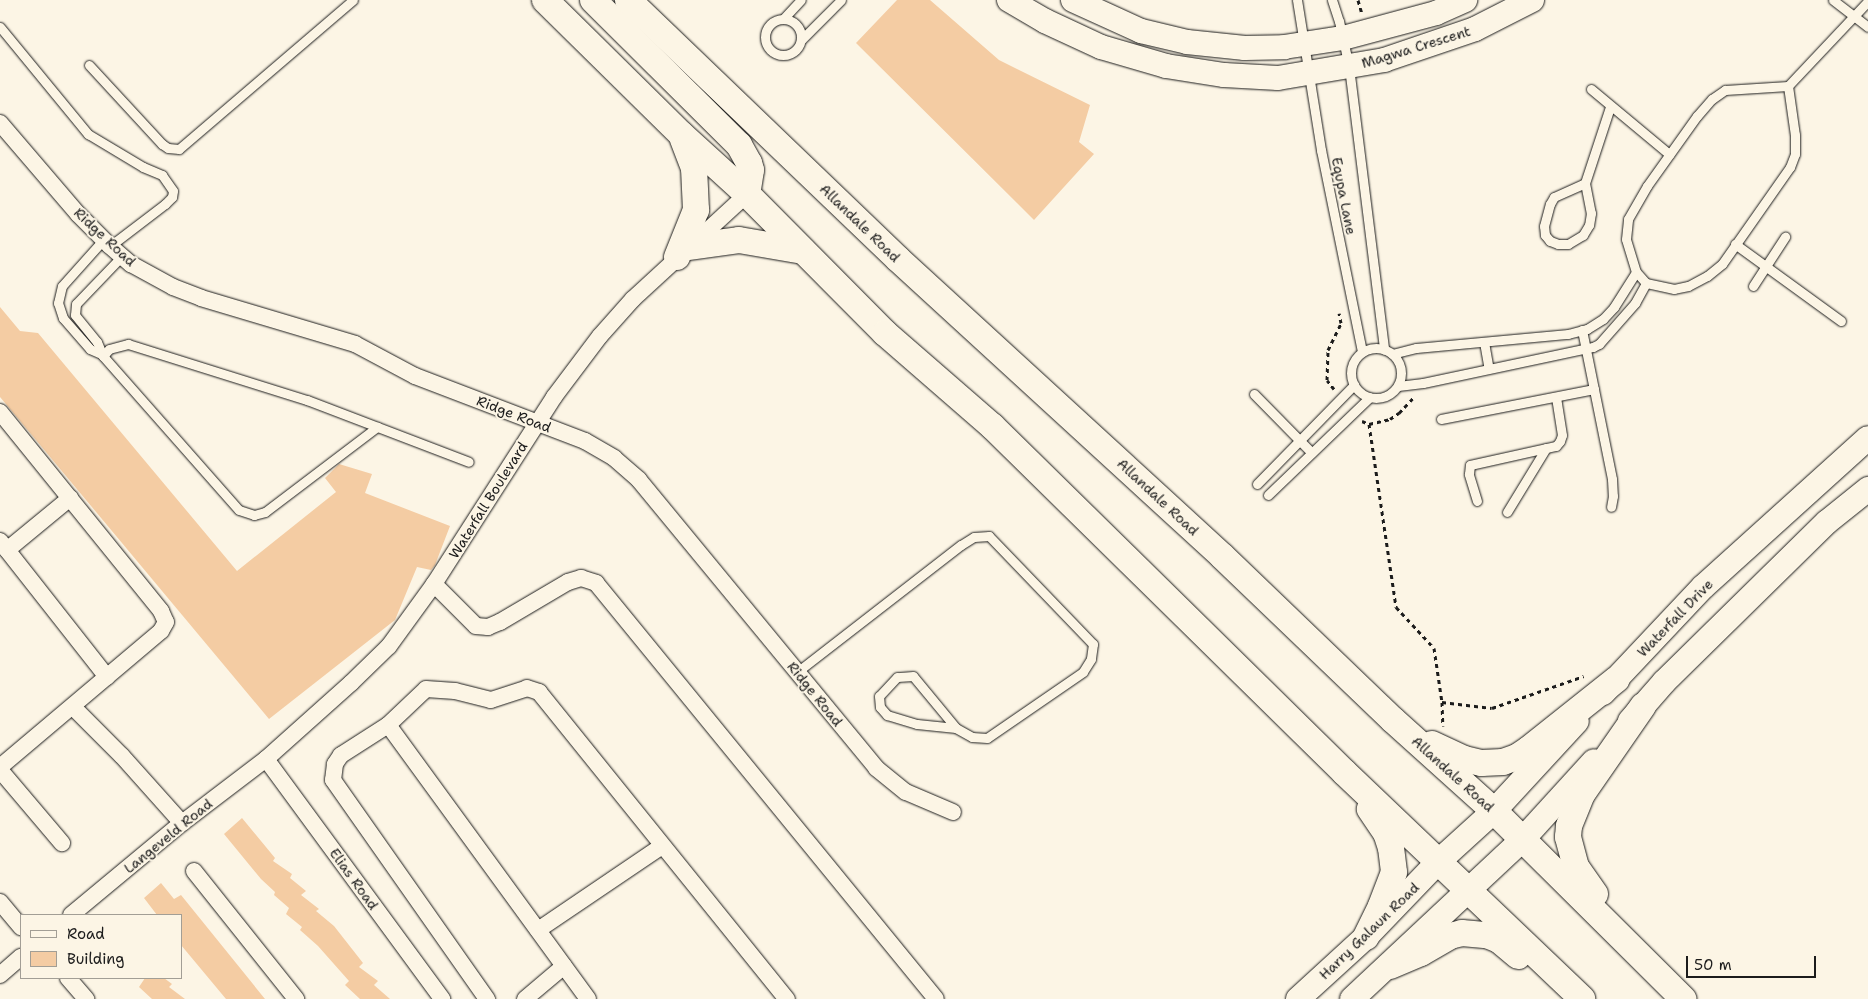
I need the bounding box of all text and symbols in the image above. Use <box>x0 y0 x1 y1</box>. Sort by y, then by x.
street label: Magwa Crescent <box>1359 22 1473 72</box>
street label: Equpa Lane <box>1328 156 1360 236</box>
street label: Allandale Road <box>816 180 904 266</box>
street label: Ridge Road <box>71 204 139 270</box>
street label: Ridge Road <box>474 392 554 436</box>
street label: Waterfall Boulevard <box>445 439 531 561</box>
street label: Allandale Road <box>1114 455 1202 539</box>
street label: Waterfall Drive <box>1634 576 1716 660</box>
street label: Ridge Road <box>784 658 846 730</box>
street label: Allandale Road <box>1408 733 1498 815</box>
street label: Langeveld Road <box>120 795 216 877</box>
street label: Elias Road <box>326 845 382 913</box>
street label: Harry Galaun Road <box>1316 879 1422 983</box>
legend <box>20 914 182 979</box>
text: Road <box>67 924 105 944</box>
scale bar <box>1688 946 1818 978</box>
text: Building <box>67 949 124 969</box>
text: 50 m <box>1694 955 1732 975</box>

